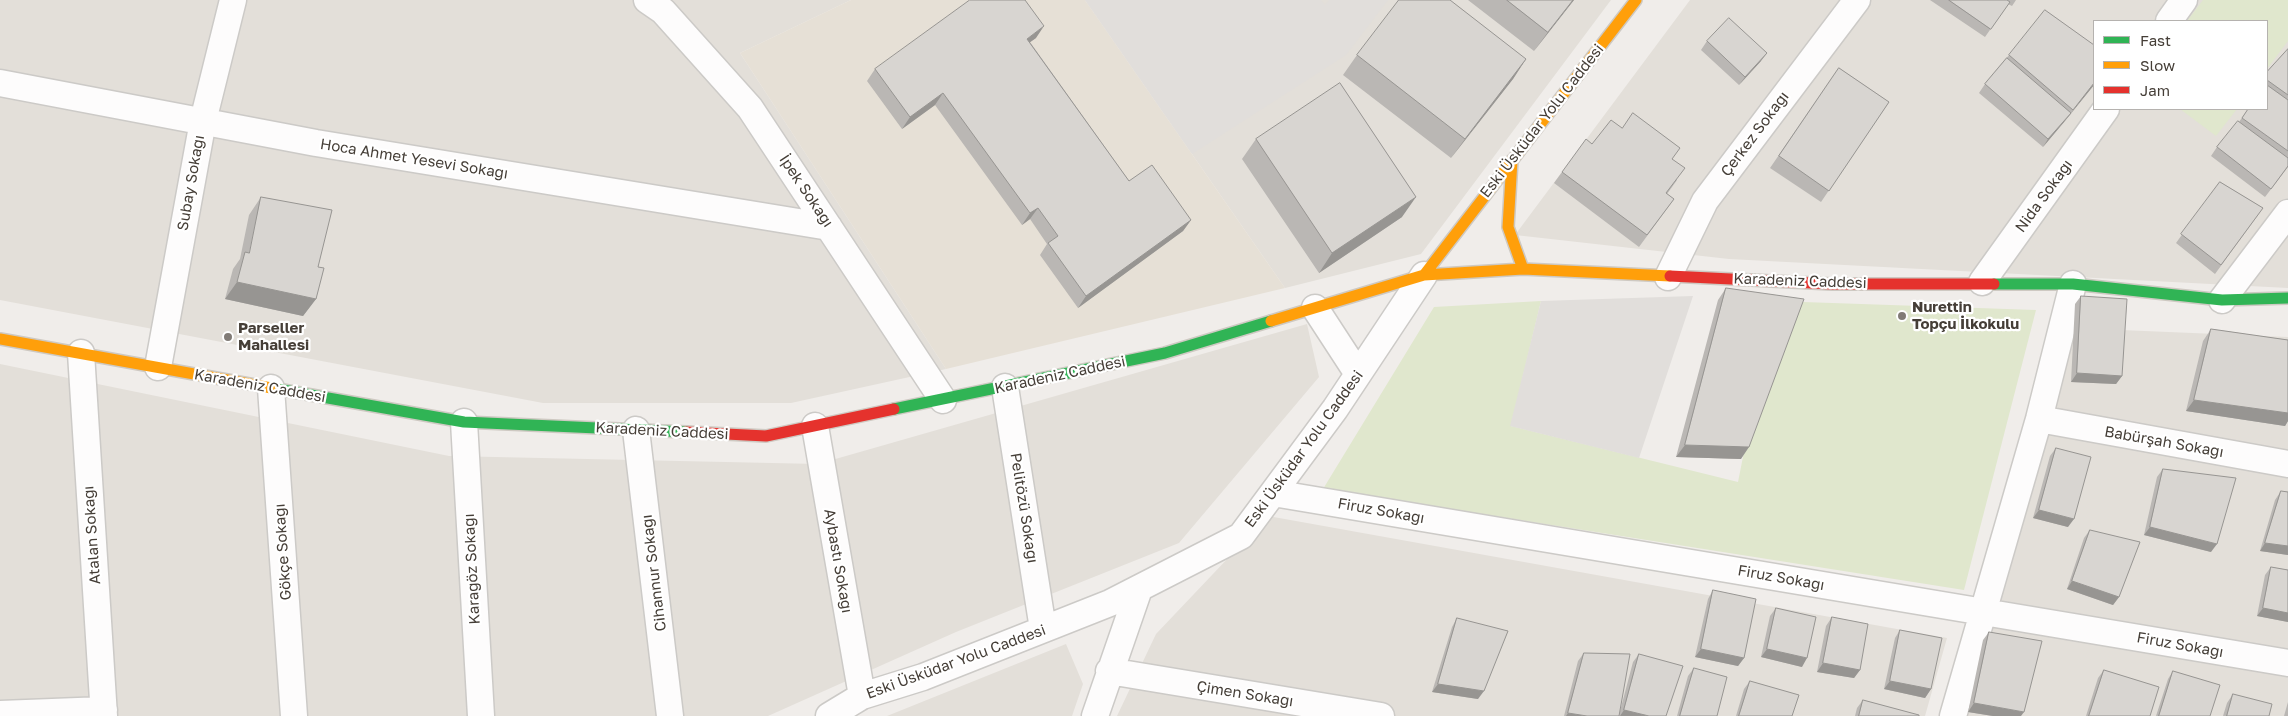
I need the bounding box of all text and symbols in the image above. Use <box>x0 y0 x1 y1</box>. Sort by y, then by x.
legend <box>2093 20 2268 110</box>
text: Fast <box>2140 31 2171 49</box>
street label: Eski Üsküdar Yolu Caddesi <box>1476 41 1608 201</box>
text: Slow <box>2140 56 2175 74</box>
text: Jam <box>2140 81 2170 99</box>
street label: Çerkez Sokağı <box>1717 88 1793 180</box>
street label: Subay Sokağı <box>174 134 208 232</box>
street label: Hoca Ahmet Yesevi Sokağı <box>319 135 509 183</box>
street label: İpek Sokağı <box>775 151 837 231</box>
street label: Nida Sokağı <box>2012 156 2076 236</box>
street label: Karadeniz Caddesi <box>1733 270 1867 292</box>
place label: Nurettin Topçu İlkokulu <box>1912 298 2019 333</box>
marker: Nurettin Topçu İlkokulu <box>1896 310 1908 322</box>
place label: Parseller Mahallesi <box>238 319 309 354</box>
marker: Parseller Mahallesi <box>222 331 234 343</box>
street label: Karadeniz Caddesi <box>993 352 1127 398</box>
street label: Karadeniz Caddesi <box>193 366 327 406</box>
street label: Eski Üsküdar Yolu Caddesi <box>1241 367 1367 531</box>
street label: Karadeniz Caddesi <box>595 419 729 443</box>
street label: Babürşah Sokağı <box>2103 423 2225 461</box>
street label: Pelitözü Sokağı <box>1006 452 1042 564</box>
street label: Atalan Sokağı <box>80 485 104 585</box>
street label: Firuz Sokağı <box>1336 495 1426 527</box>
street label: Gökçe Sokağı <box>271 503 295 601</box>
street label: Aybastı Sokağı <box>820 507 856 615</box>
street label: Karagöz Sokağı <box>460 513 484 625</box>
street label: Cihannur Sokağı <box>638 513 670 633</box>
street label: Firuz Sokağı <box>1736 562 1826 594</box>
street label: Eski Üsküdar Yolu Caddesi <box>864 621 1048 703</box>
street label: Firuz Sokağı <box>2135 629 2225 661</box>
street label: Çimen Sokağı <box>1195 677 1295 711</box>

